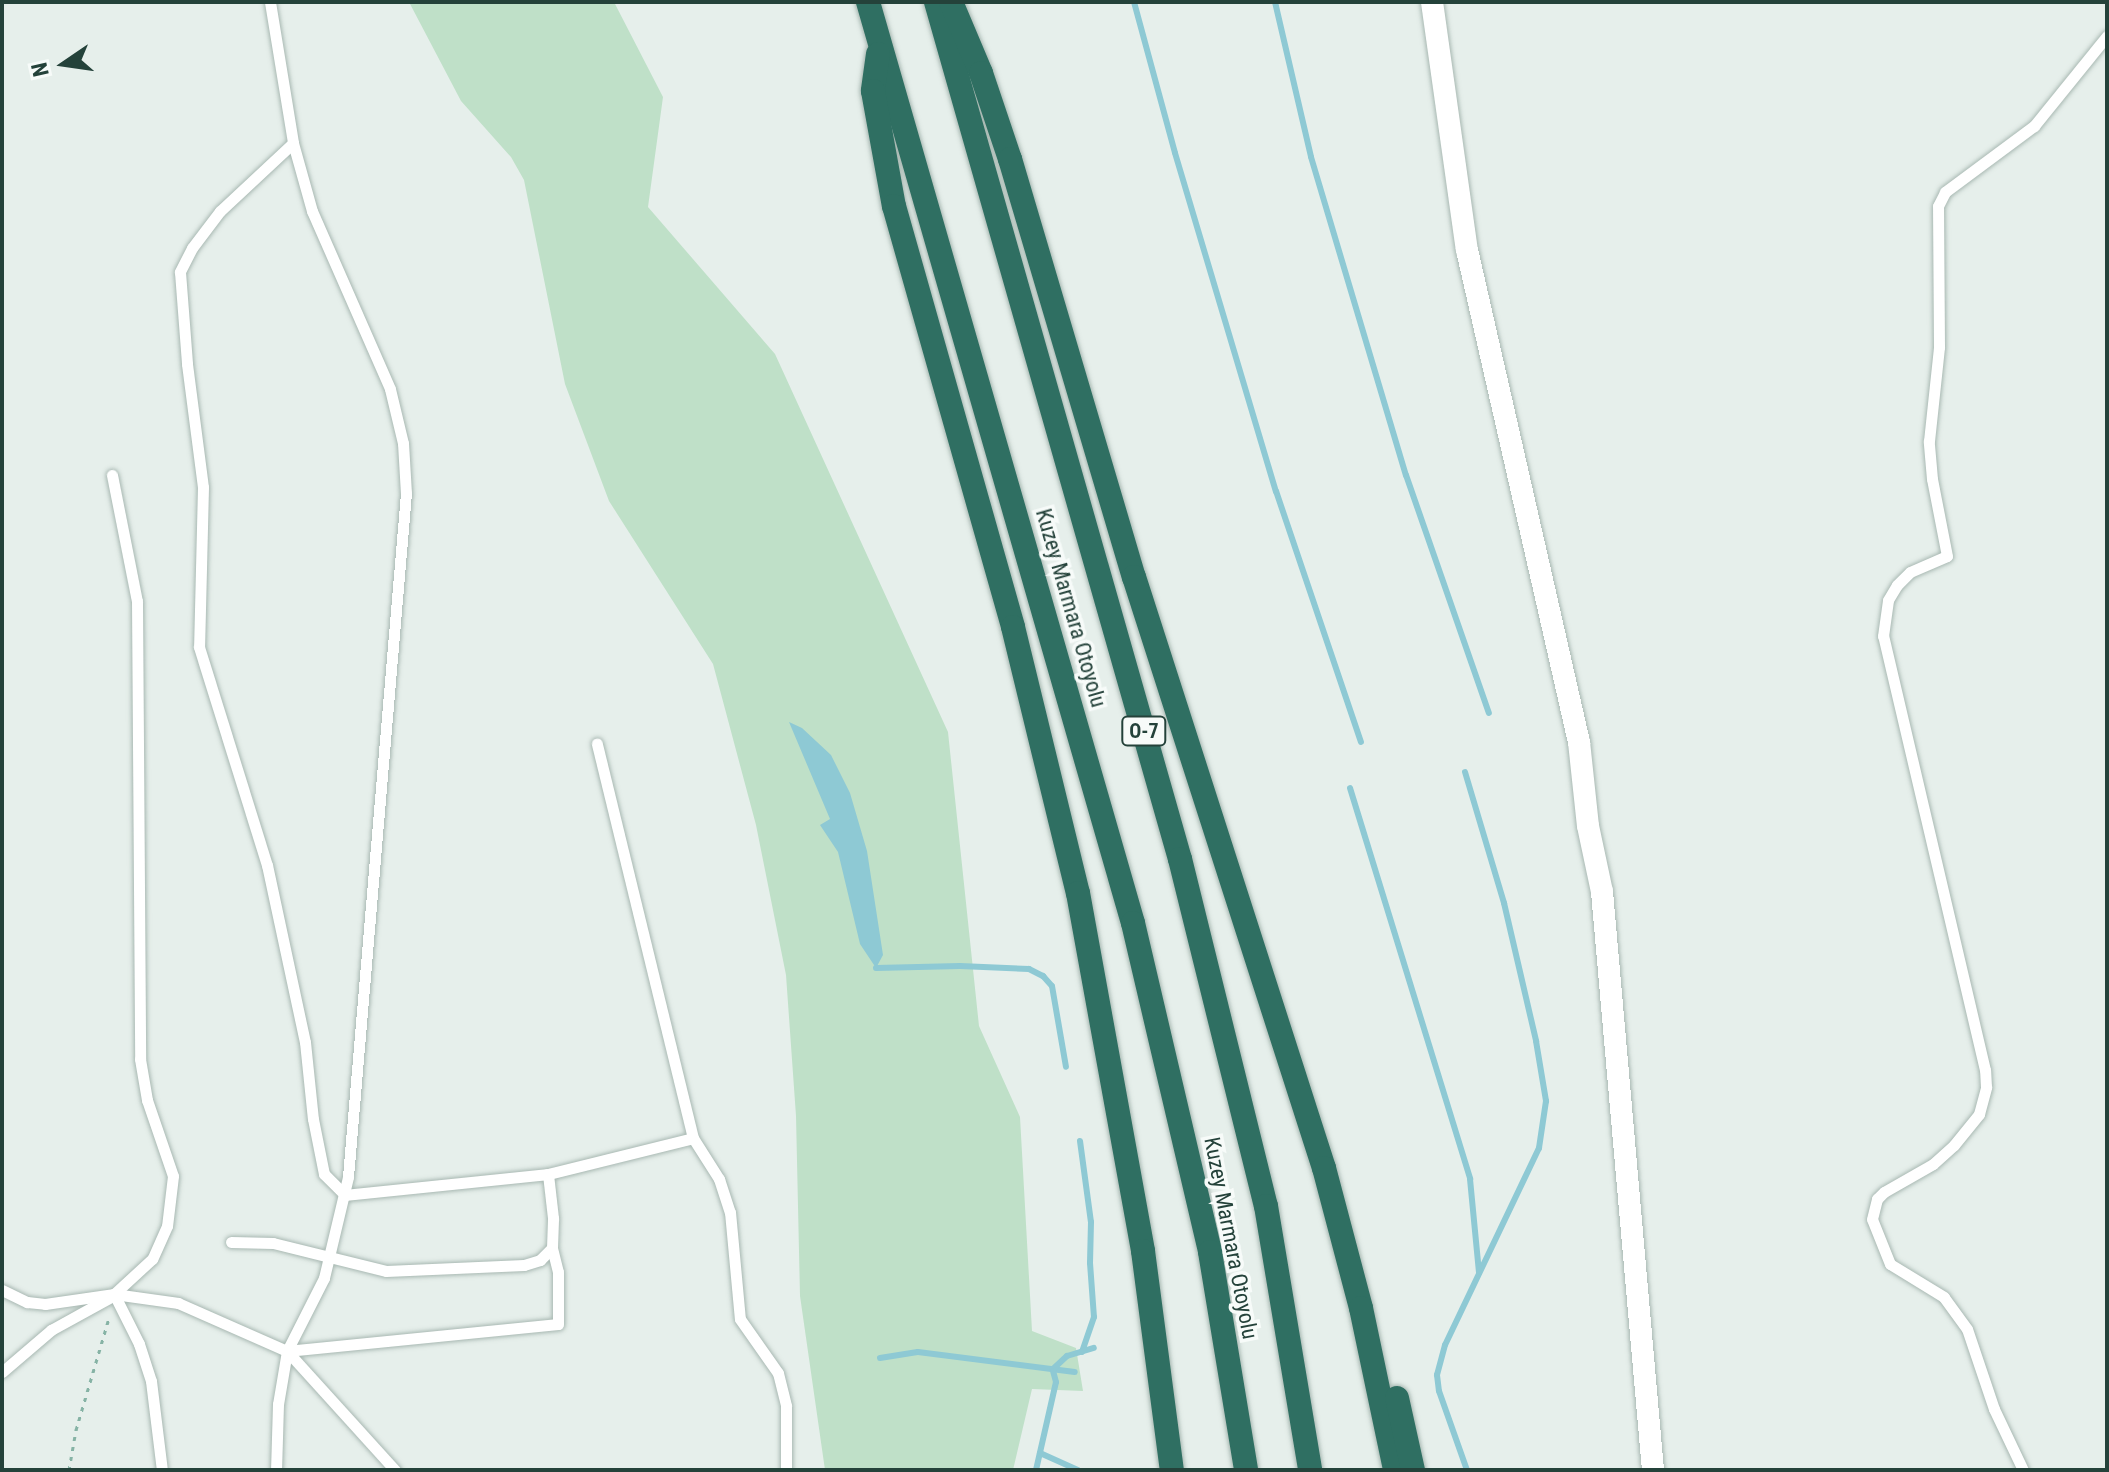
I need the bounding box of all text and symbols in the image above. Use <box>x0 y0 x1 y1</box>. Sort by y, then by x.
north arrow <box>24 24 104 104</box>
text: N <box>26 60 54 79</box>
street label: Kuzey Marmara Otoyolu <box>1030 506 1112 710</box>
road number: O-7 <box>1120 715 1168 747</box>
street label: Kuzey Marmara Otoyolu <box>1198 1135 1264 1341</box>

